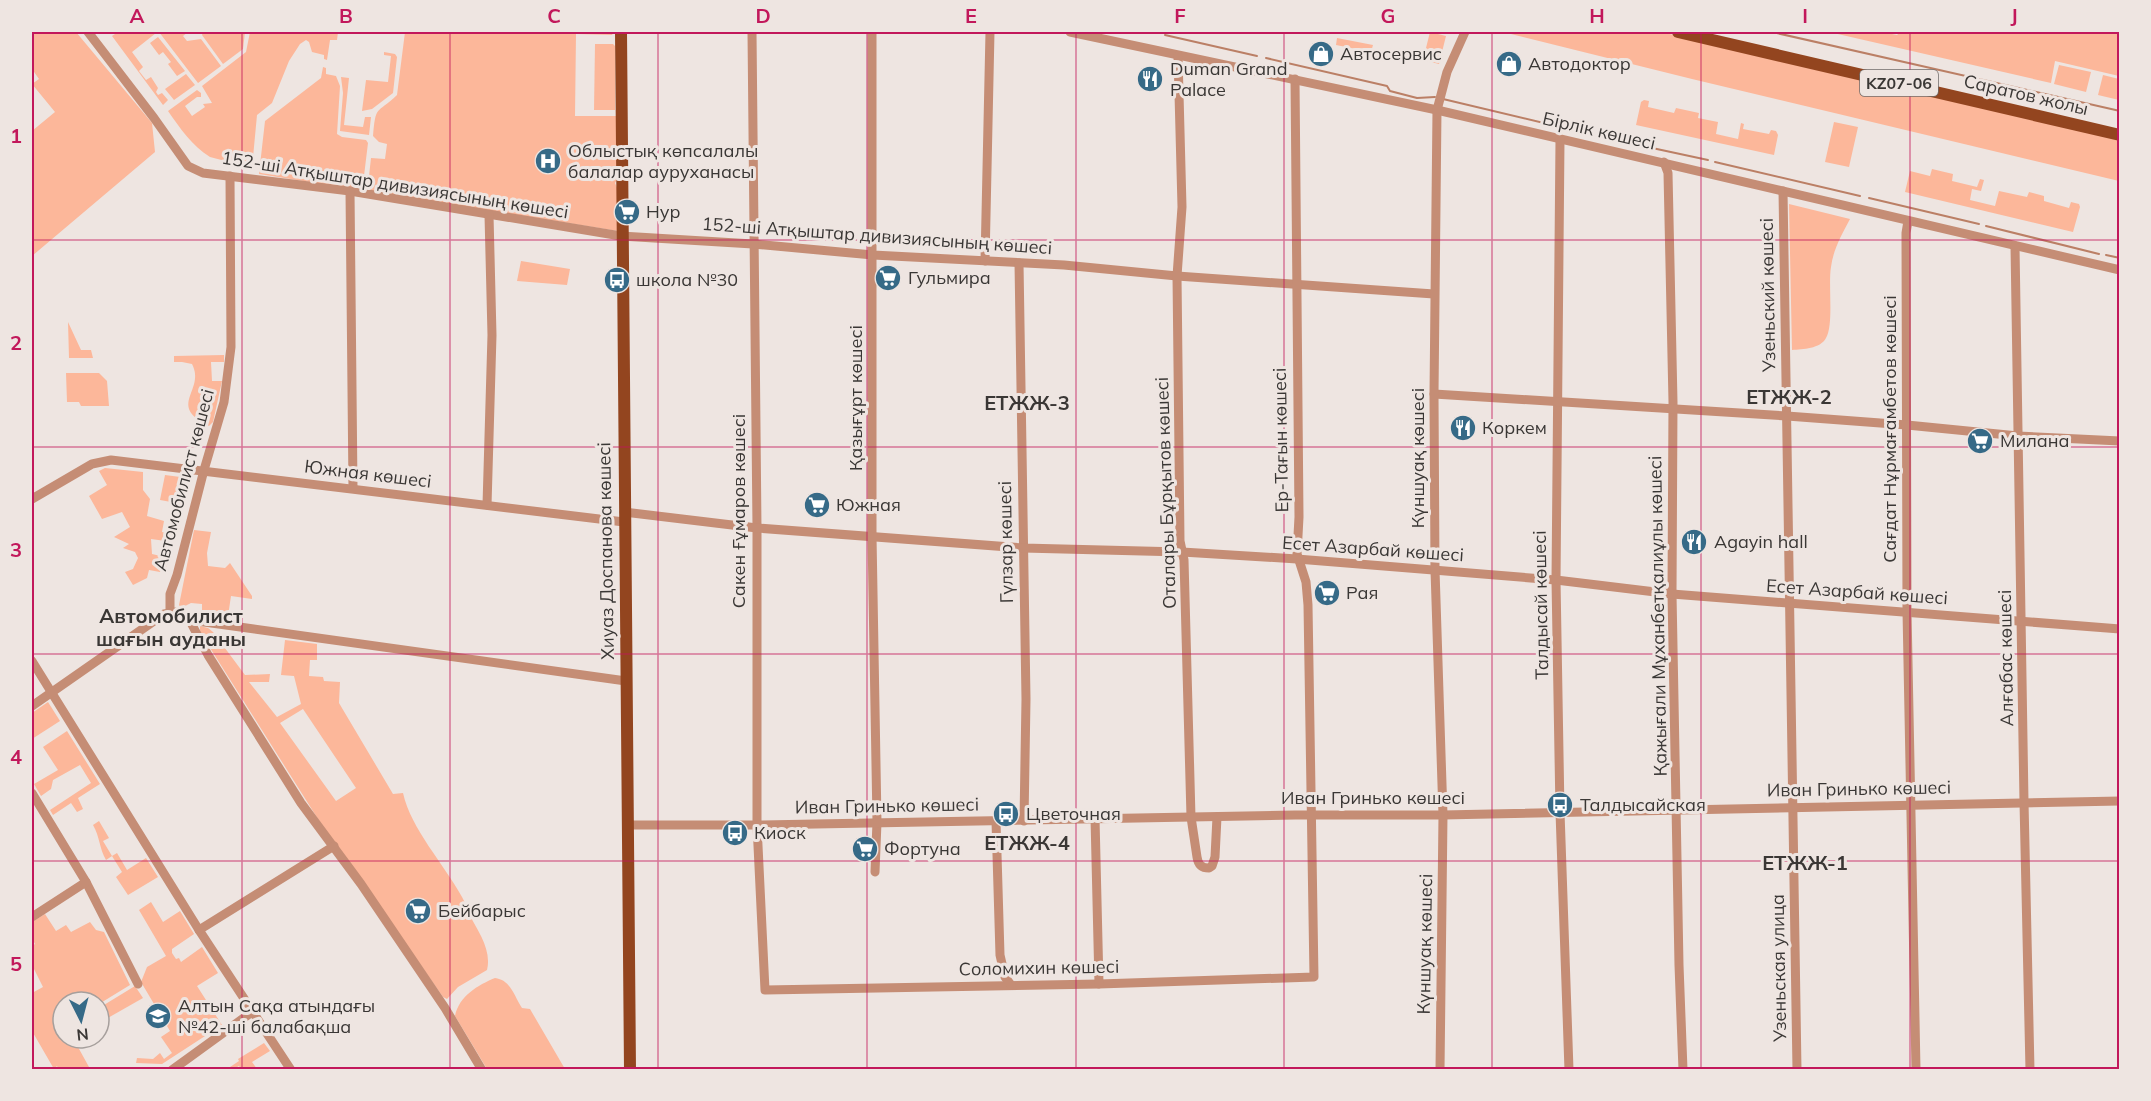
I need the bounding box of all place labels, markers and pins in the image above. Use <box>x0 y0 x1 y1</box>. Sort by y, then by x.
shop icon: Автосервис <box>1306 39 1336 69</box>
place label: Автосервис <box>1340 42 1442 65</box>
shop icon: Автодоктор <box>1494 49 1524 79</box>
place label: Автодоктор <box>1528 52 1631 75</box>
place label: Duman Grand Palace <box>1170 57 1287 101</box>
restaurant icon: Duman Grand Palace <box>1135 64 1165 94</box>
place label: Облыстық көпсалалы балалар ауруханасы <box>568 139 758 183</box>
hospital icon: Облыстық көпсалалы балалар ауруханасы <box>533 146 563 176</box>
supermarket icon: Нур <box>612 197 642 227</box>
place label: Нур <box>646 200 681 223</box>
supermarket icon: Гульмира <box>873 263 903 293</box>
bus stop icon: школа №30 <box>602 265 632 295</box>
place label: Гульмира <box>908 266 991 289</box>
place label: школа №30 <box>636 268 738 291</box>
restaurant icon: Коркем <box>1448 413 1478 443</box>
place label: Коркем <box>1482 416 1547 439</box>
supermarket icon: Милана <box>1965 426 1995 456</box>
place label: Милана <box>2000 429 2069 452</box>
supermarket icon: Южная <box>802 490 832 520</box>
place label: Южная <box>836 493 901 516</box>
restaurant icon: Agayin hall <box>1679 527 1709 557</box>
place label: Agayin hall <box>1714 530 1808 553</box>
supermarket icon: Рая <box>1312 578 1342 608</box>
place label: Рая <box>1346 581 1378 604</box>
bus stop icon: Талдысайская <box>1545 790 1575 820</box>
place label: Талдысайская <box>1580 793 1706 816</box>
bus stop icon: Цветочная <box>991 799 1021 829</box>
place label: Цветочная <box>1026 802 1121 825</box>
bus stop icon: Киоск <box>720 818 750 848</box>
place label: Киоск <box>754 821 806 844</box>
supermarket icon: Фортуна <box>850 834 880 864</box>
place label: Фортуна <box>884 837 961 860</box>
supermarket icon: Бейбарыс <box>403 896 433 926</box>
place label: Бейбарыс <box>438 899 526 922</box>
place label: Алтын Сақа атындағы №42-ші балабақша <box>178 994 375 1038</box>
school or university icon: Алтын Сақа атындағы №42-ші балабақша <box>143 1001 173 1031</box>

